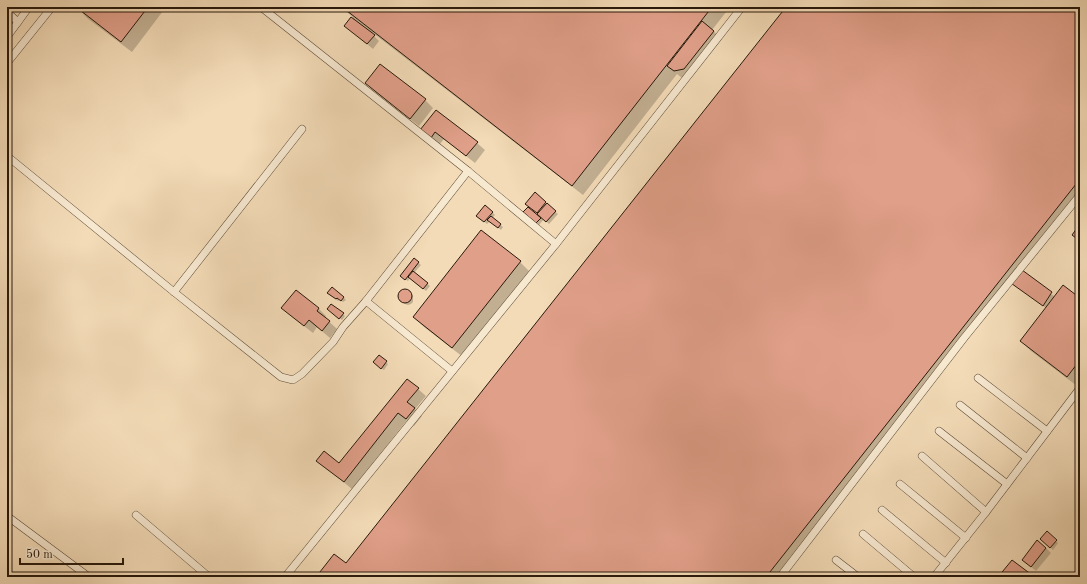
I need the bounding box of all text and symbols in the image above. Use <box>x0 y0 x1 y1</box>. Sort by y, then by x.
scale bar <box>20 540 123 566</box>
text: 50 m <box>26 548 53 561</box>

